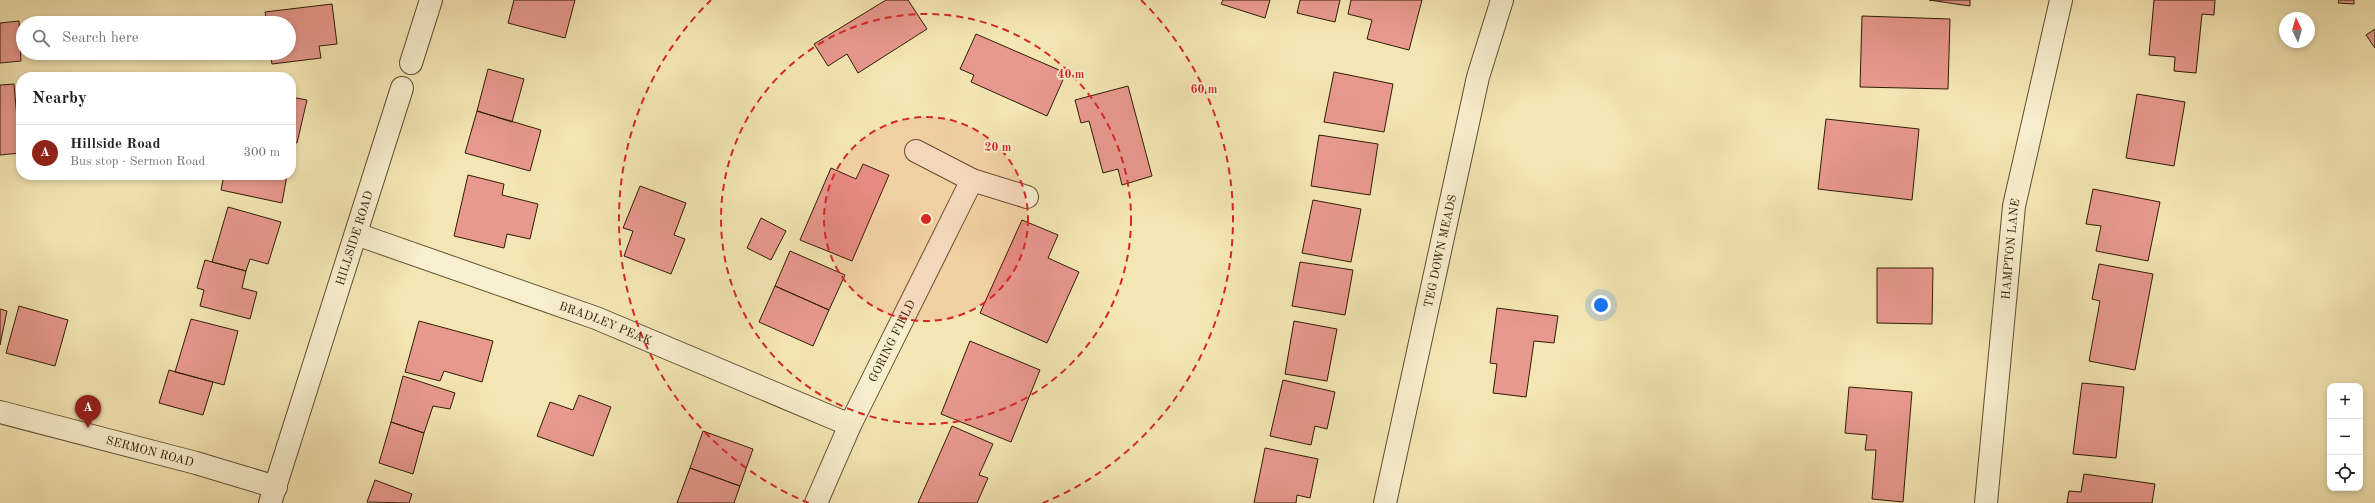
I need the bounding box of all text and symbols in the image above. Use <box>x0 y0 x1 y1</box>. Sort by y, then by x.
north arrow <box>2279 12 2315 48</box>
search box <box>16 16 296 60</box>
icon: search <box>30 27 52 49</box>
text: Search here <box>62 31 139 46</box>
text: 40 m <box>1058 69 1085 81</box>
text: 60 m <box>1191 84 1218 96</box>
text: Nearby <box>32 90 87 107</box>
text: Hillside Road <box>70 137 160 152</box>
text: 20 m <box>985 142 1012 154</box>
text: A <box>40 146 50 159</box>
text: 300 m <box>243 146 280 159</box>
text: Bus stop · Sermon Road <box>70 155 205 168</box>
street label: HILLSIDE ROAD <box>335 190 376 287</box>
street label: TEG DOWN MEADS <box>1423 193 1459 309</box>
street label: HAMPTON LANE <box>2000 198 2022 300</box>
centre of rings <box>919 212 933 226</box>
your location <box>1591 295 1611 315</box>
street label: GORING FIELD <box>867 298 918 384</box>
street label: BRADLEY PEAK <box>557 301 653 348</box>
map controls <box>2327 383 2363 491</box>
button: + <box>2327 383 2363 419</box>
pin: A <box>75 395 101 428</box>
button: − <box>2327 419 2363 455</box>
street label: SERMON ROAD <box>105 435 195 469</box>
button: locate <box>2327 455 2363 491</box>

